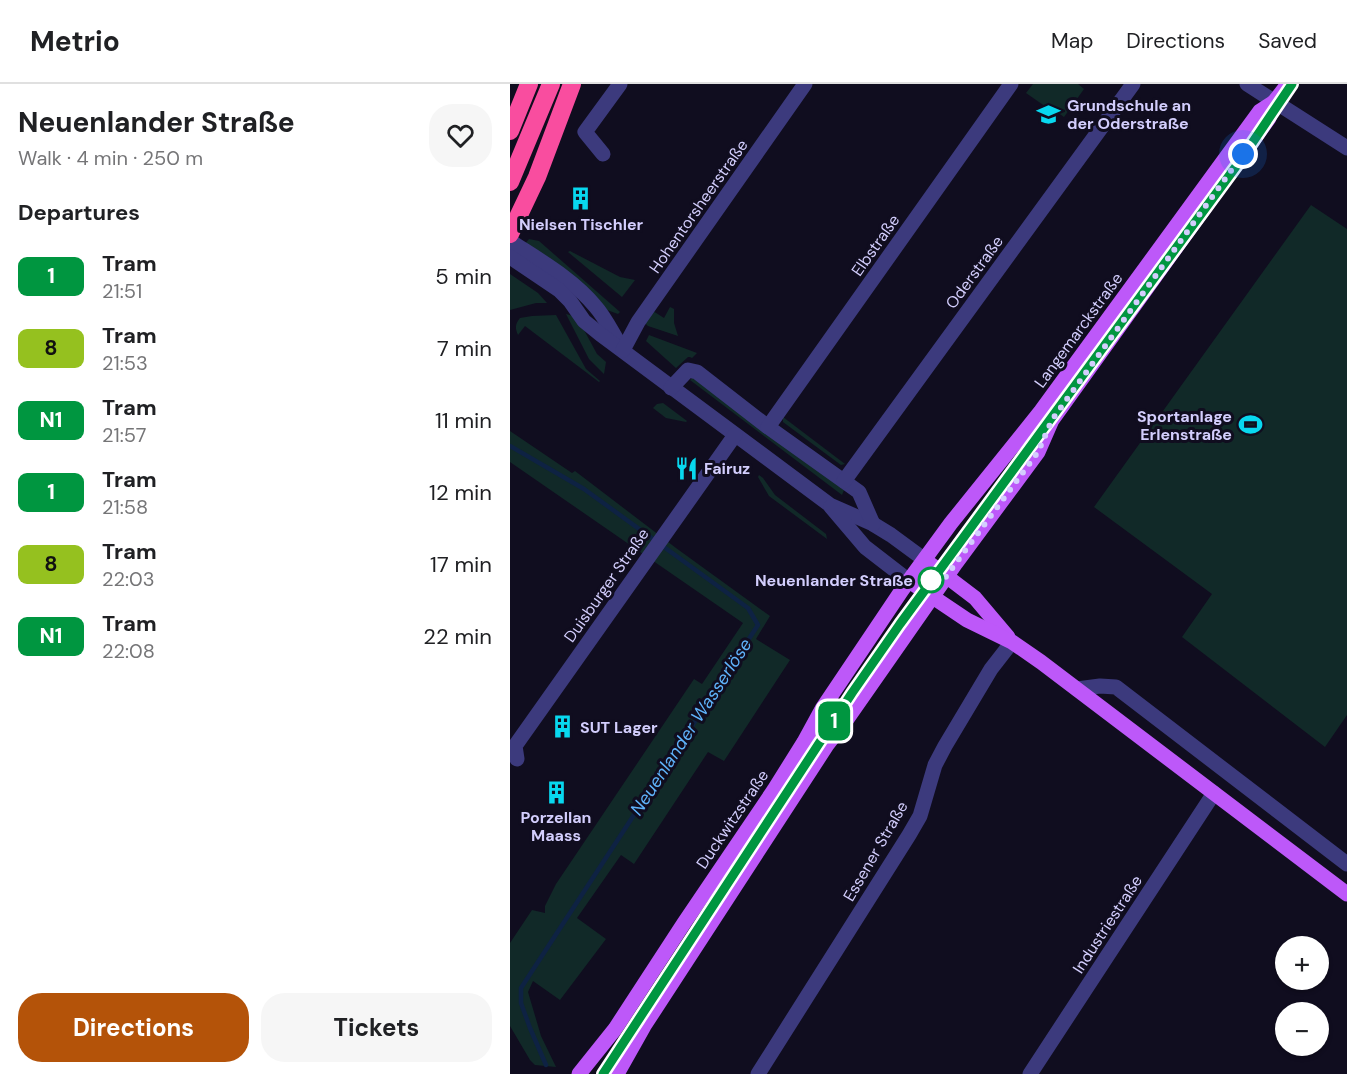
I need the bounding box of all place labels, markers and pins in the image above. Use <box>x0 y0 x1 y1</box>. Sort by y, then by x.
place label: Grundschule an der Oderstraße <box>1067 95 1191 134</box>
school or university icon: Grundschule an der Oderstraße <box>1036 101 1062 127</box>
building icon: Nielsen Tischler <box>568 186 594 212</box>
place label: Nielsen Tischler <box>519 214 644 235</box>
place label: Sportanlage Erlenstraße <box>1137 406 1232 445</box>
sports icon: Sportanlage Erlenstraße <box>1237 412 1263 438</box>
restaurant icon: Fairuz <box>673 455 699 481</box>
place label: Fairuz <box>704 458 750 479</box>
marker: Neuenlander Straße <box>918 567 944 593</box>
place label: Neuenlander Straße <box>755 570 913 591</box>
building icon: SUT Lager <box>549 714 575 740</box>
place label: SUT Lager <box>580 717 658 738</box>
building icon: Porzellan Maass <box>543 779 569 805</box>
place label: Porzellan Maass <box>521 807 592 846</box>

